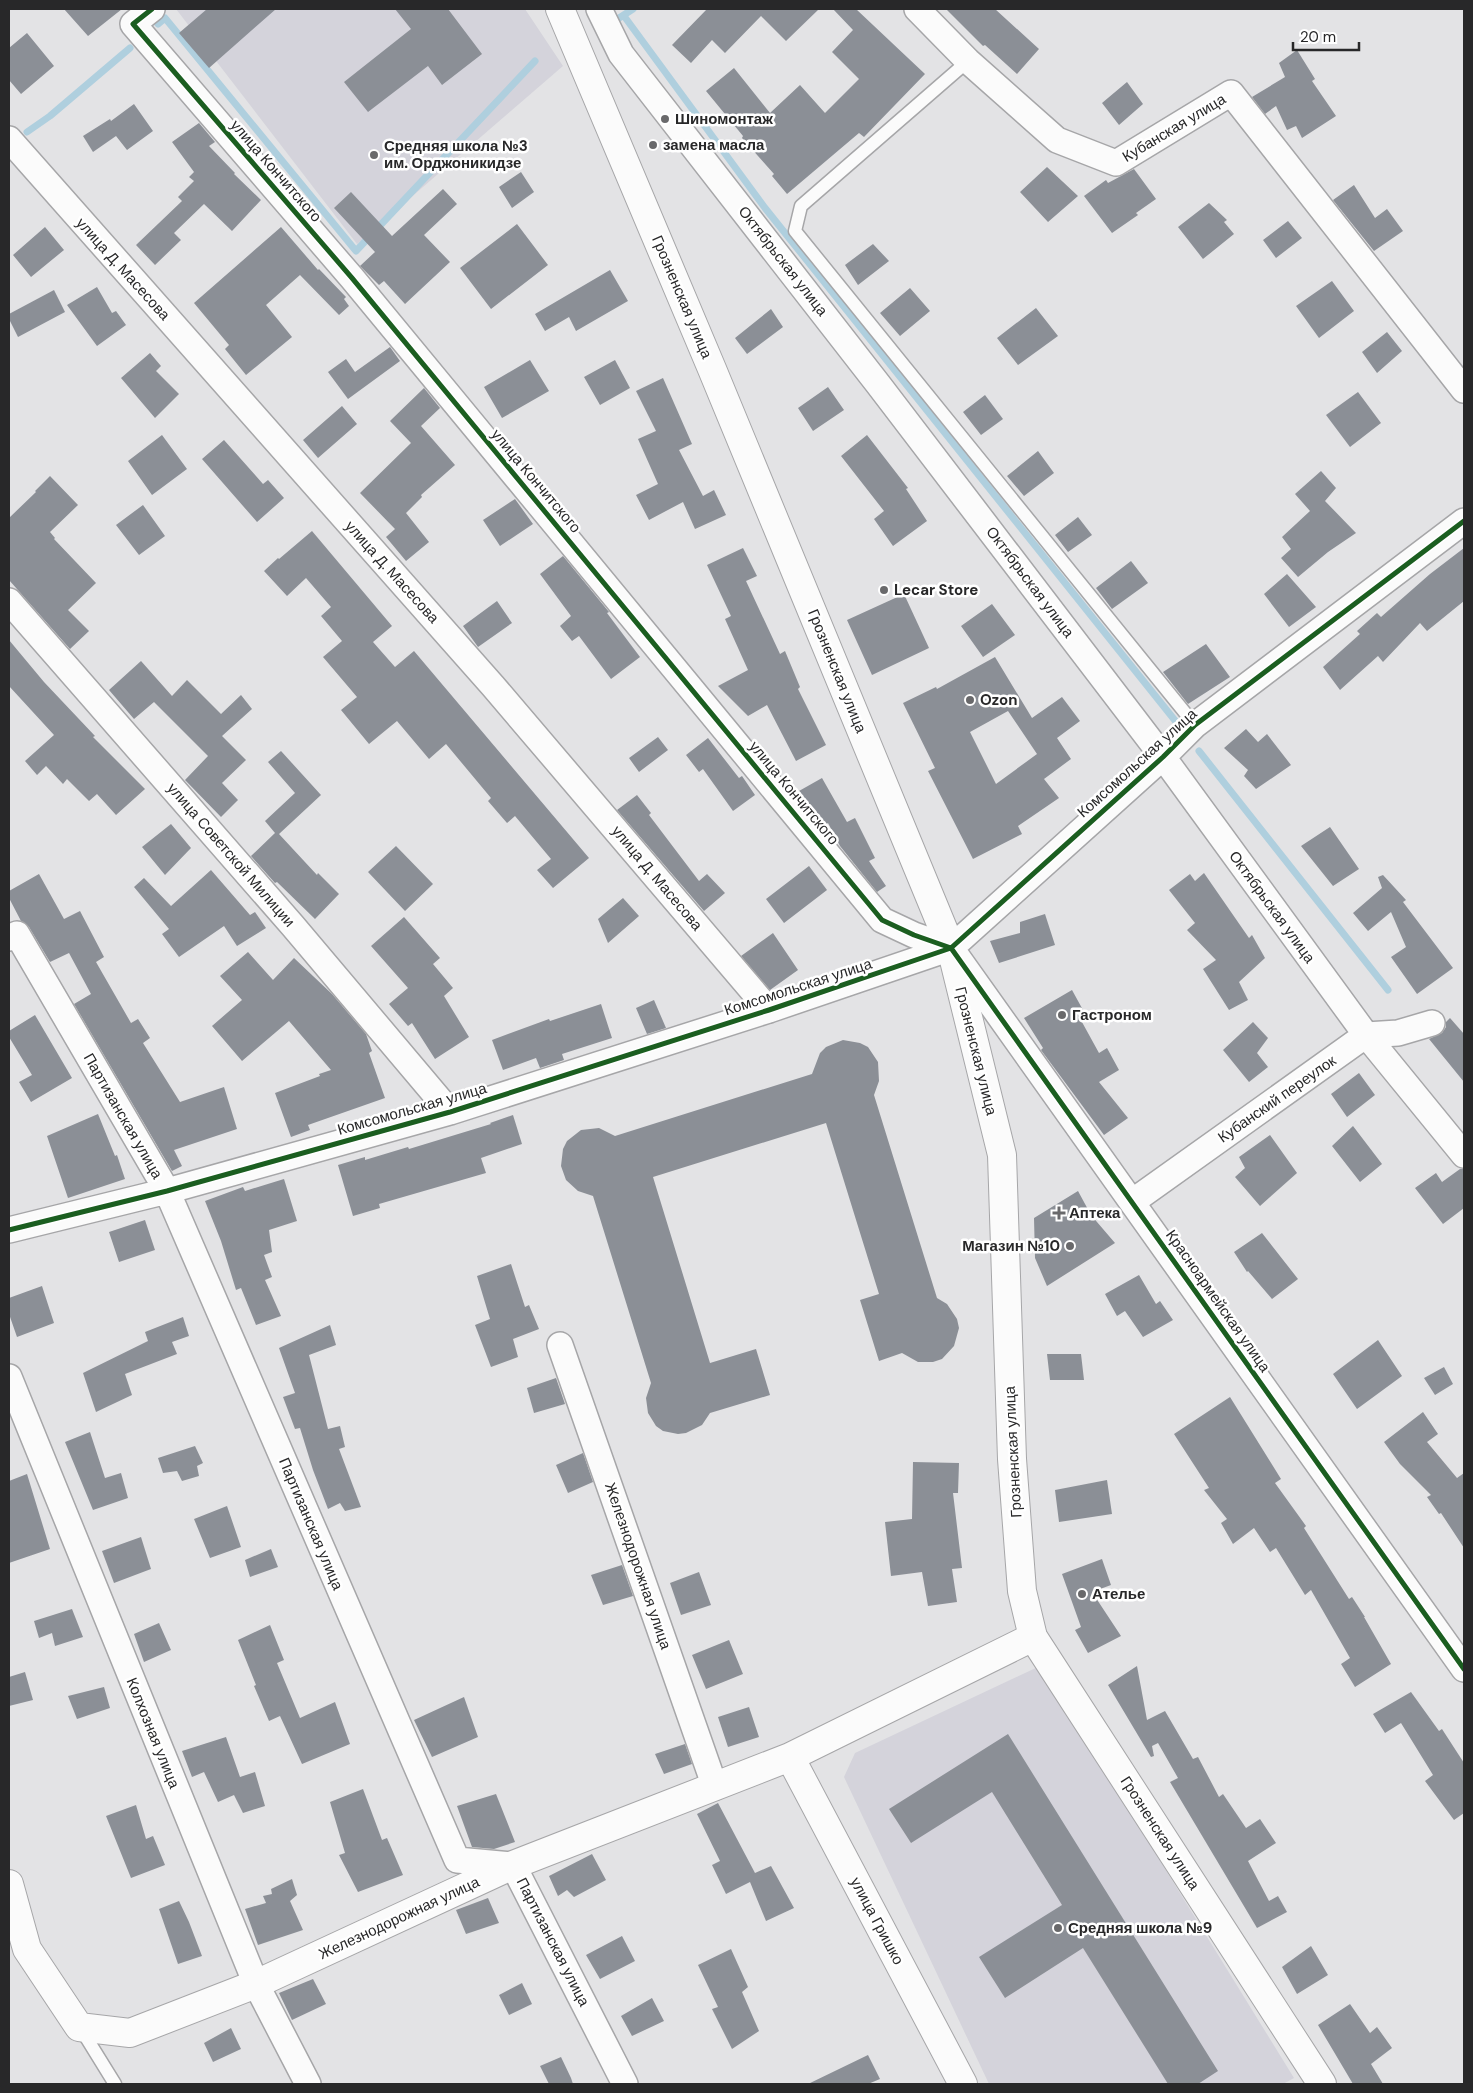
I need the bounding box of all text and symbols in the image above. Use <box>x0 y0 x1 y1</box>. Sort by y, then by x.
scale bar <box>1293 20 1359 52</box>
text: 20 m <box>1300 27 1336 47</box>
street label: Кубанская улица <box>1119 89 1230 167</box>
place label: Шиномонтаж <box>675 109 773 129</box>
marker: Шиномонтаж <box>659 113 671 125</box>
street label: улица Кончитского <box>226 116 326 226</box>
place label: замена масла <box>663 135 765 155</box>
place label: Средняя школа №3 им. Орджоникидзе <box>384 136 528 173</box>
marker: замена масла <box>647 139 659 151</box>
marker: Средняя школа №3 им. Орджоникидзе <box>368 149 380 161</box>
street label: Октябрьская улица <box>734 202 833 321</box>
street label: улица Д. Масесова <box>72 213 175 325</box>
street label: Грозненская улица <box>647 232 717 362</box>
street label: улица Кончитского <box>487 425 585 537</box>
street label: улица Д. Масесова <box>341 516 444 628</box>
street label: Октябрьская улица <box>982 522 1079 642</box>
place label: Lecar Store <box>894 580 978 600</box>
marker: Lecar Store <box>878 584 890 596</box>
street label: Грозненская улица <box>803 606 871 736</box>
place label: Ozon <box>980 690 1018 710</box>
marker: Ozon <box>964 694 976 706</box>
street label: Комсомольская улица <box>1073 703 1202 822</box>
street label: улица Кончитского <box>745 737 843 849</box>
street label: улица Советской Милиции <box>163 779 299 931</box>
street label: улица Д. Масесова <box>607 821 707 935</box>
street label: Октябрьская улица <box>1224 847 1320 968</box>
street label: Комсомольская улица <box>721 953 875 1020</box>
street label: Грозненская улица <box>950 985 1002 1118</box>
place label: Гастроном <box>1072 1005 1152 1025</box>
marker: Гастроном <box>1056 1009 1068 1021</box>
street label: Партизанская улица <box>79 1050 167 1183</box>
street label: Кубанский переулок <box>1214 1050 1340 1147</box>
street label: Комсомольская улица <box>335 1078 490 1140</box>
place label: Аптека <box>1069 1203 1121 1223</box>
marker: Аптека <box>1053 1207 1065 1219</box>
street label: Красноармейская улица <box>1161 1226 1275 1377</box>
place label: Магазин №10 <box>962 1236 1060 1256</box>
marker: Магазин №10 <box>1064 1240 1076 1252</box>
street label: Грозненская улица <box>1000 1385 1026 1518</box>
street label: Партизанская улица <box>274 1455 348 1594</box>
street label: Железнодорожная улица <box>600 1480 676 1653</box>
place label: Ателье <box>1092 1584 1145 1604</box>
marker: Ателье <box>1076 1588 1088 1600</box>
street label: Колхозная улица <box>122 1675 185 1792</box>
street label: Грозненская улица <box>1116 1772 1205 1894</box>
street label: Железнодорожная улица <box>315 1872 483 1964</box>
street label: Партизанская улица <box>512 1874 594 2010</box>
street label: улица Гришко <box>846 1874 908 1968</box>
place label: Средняя школа №9 <box>1068 1918 1212 1938</box>
marker: Средняя школа №9 <box>1052 1922 1064 1934</box>

